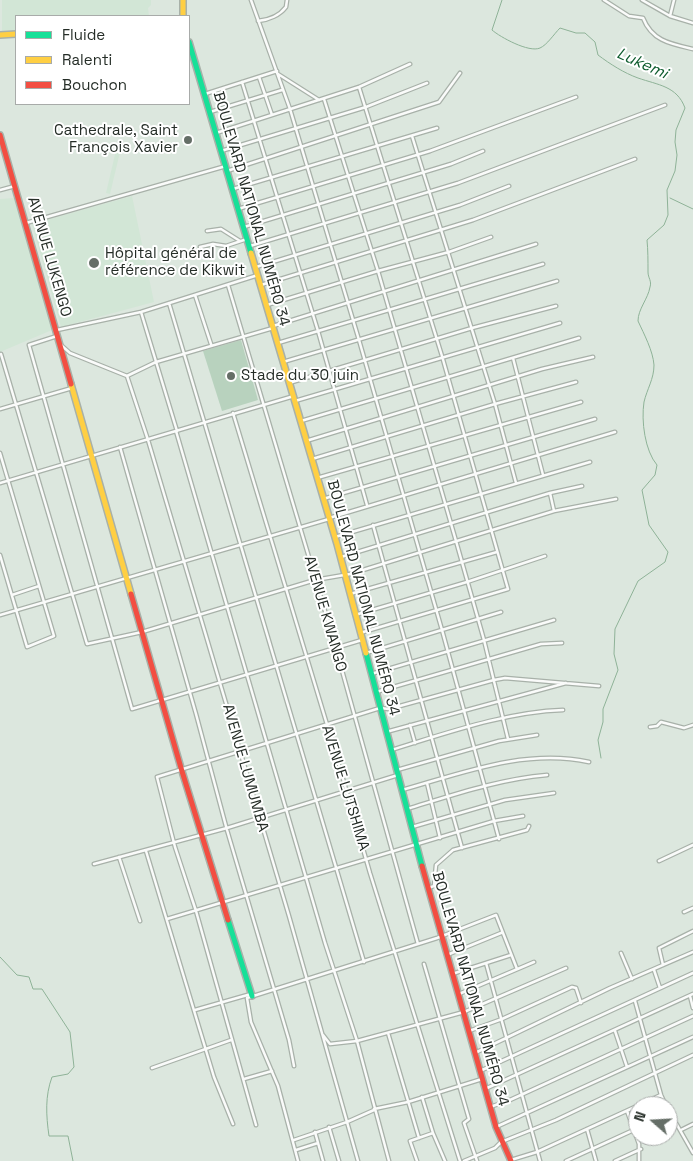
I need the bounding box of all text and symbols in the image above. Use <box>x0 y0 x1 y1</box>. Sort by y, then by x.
legend <box>15 15 190 105</box>
text: Fluide <box>62 25 105 44</box>
water label: Lukemi <box>614 44 670 84</box>
text: Ralenti <box>62 50 112 69</box>
text: Bouchon <box>62 75 127 94</box>
street label: BOULEVARD NATIONAL NUMÉRO 34 <box>209 90 293 328</box>
place label: Cathedrale, Saint François Xavier <box>54 122 178 157</box>
marker: Cathedrale, Saint François Xavier <box>182 134 194 146</box>
street label: AVENUE LUKENGO <box>23 195 75 319</box>
place label: Hôpital général de référence de Kikwit <box>105 245 245 280</box>
marker: Hôpital général de référence de Kikwit <box>87 256 101 270</box>
place label: Stade du 30 juin <box>241 367 359 385</box>
marker: Stade du 30 juin <box>225 370 237 382</box>
street label: BOULEVARD NATIONAL NUMÉRO 34 <box>323 478 403 718</box>
street label: AVENUE KWANGO <box>300 554 350 674</box>
street label: AVENUE LUMUMBA <box>218 702 272 834</box>
street label: AVENUE LUTSHIMA <box>317 723 373 853</box>
street label: BOULEVARD NATIONAL NUMÉRO 34 <box>428 870 512 1108</box>
north arrow <box>628 1096 678 1146</box>
text: N <box>630 1109 650 1124</box>

